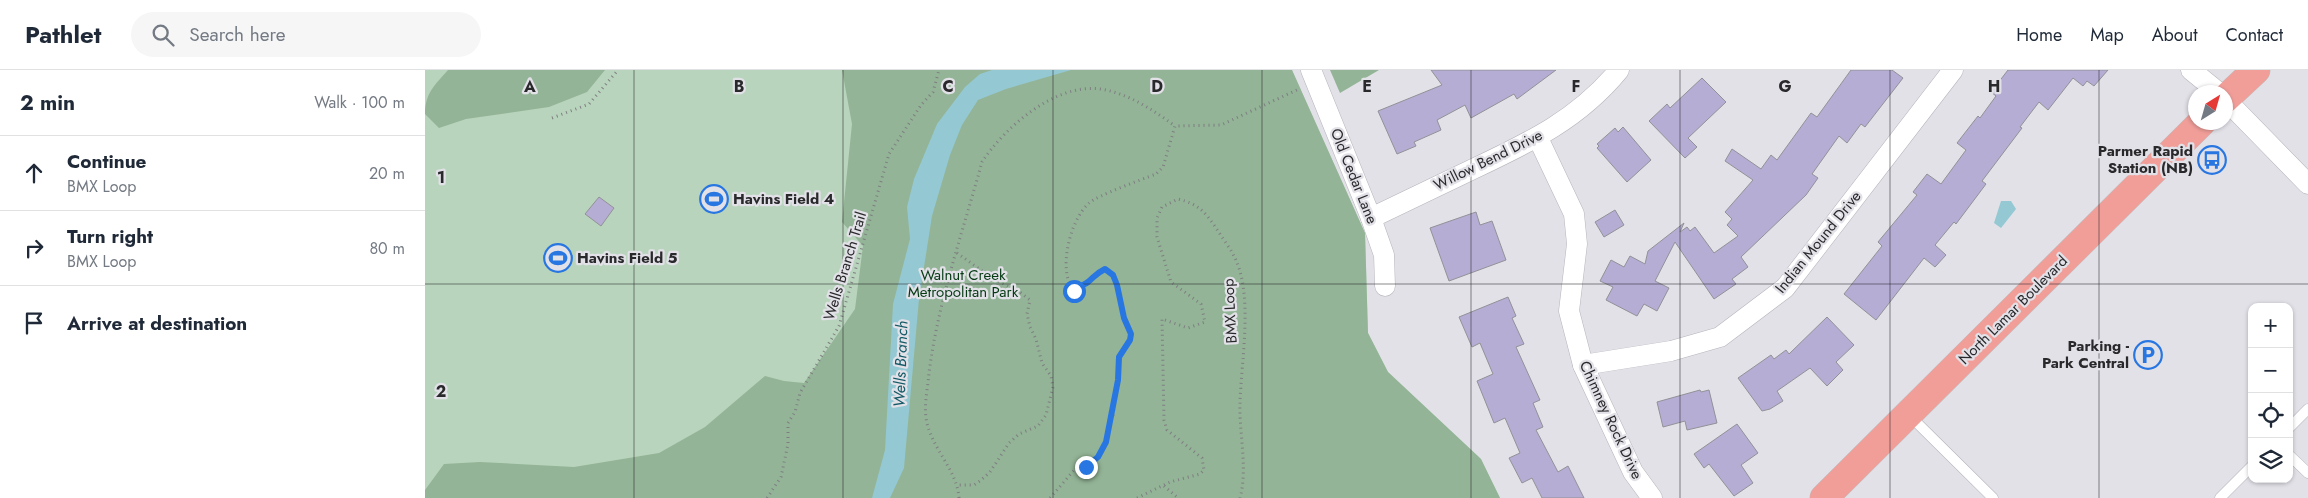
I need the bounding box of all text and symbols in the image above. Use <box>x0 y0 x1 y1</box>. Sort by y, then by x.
search box <box>131 12 481 57</box>
text: Pathlet <box>25 17 101 52</box>
icon: search <box>149 21 177 49</box>
text: Search here <box>189 21 285 48</box>
text: Home <box>2016 22 2062 48</box>
text: Map <box>2090 22 2124 48</box>
text: About <box>2152 22 2197 48</box>
text: Contact <box>2225 22 2283 48</box>
text: A <box>523 75 536 98</box>
text: B <box>734 75 744 98</box>
text: C <box>942 75 954 98</box>
text: D <box>1151 75 1163 98</box>
text: E <box>1362 75 1372 98</box>
text: F <box>1572 75 1580 98</box>
text: G <box>1778 75 1792 98</box>
text: H <box>1988 75 2000 98</box>
north arrow <box>2188 85 2233 130</box>
text: 2 min <box>20 88 75 118</box>
text: Walk · 100 m <box>314 91 405 114</box>
street label: Willow Bend Drive <box>1430 124 1546 196</box>
street label: Old Cedar Lane <box>1325 125 1383 227</box>
place label: Parmer Rapid Station (NB) <box>2098 140 2193 179</box>
bus stop icon: Parmer Rapid Station (NB) <box>2197 145 2227 175</box>
text: Continue <box>67 148 146 175</box>
icon: ahead <box>20 159 48 187</box>
text: 20 m <box>369 162 405 185</box>
text: 1 <box>437 166 445 189</box>
text: BMX Loop <box>67 175 136 198</box>
sports icon: Havins Field 4 <box>699 184 729 214</box>
street label: Indian Mound Drive <box>1770 186 1866 298</box>
place label: Havins Field 4 <box>733 188 834 210</box>
street label: Wells Branch Trail <box>818 209 872 323</box>
text: Turn right <box>67 223 153 250</box>
icon: right <box>20 234 48 262</box>
text: 80 m <box>369 237 405 260</box>
sports icon: Havins Field 5 <box>543 243 573 273</box>
place label: Havins Field 5 <box>577 247 678 269</box>
text: BMX Loop <box>67 250 136 273</box>
street label: North Lamar Boulevard <box>1953 250 2073 370</box>
park label: Walnut Creek Metropolitan Park <box>908 264 1019 303</box>
street label: BMX Loop <box>1217 278 1243 344</box>
route start <box>1063 280 1086 303</box>
map controls <box>2248 303 2293 483</box>
button: + <box>2248 303 2293 348</box>
icon: arrive <box>20 309 48 337</box>
text: Arrive at destination <box>67 310 247 337</box>
water label: Wells Branch <box>887 320 914 408</box>
place label: Parking - Park Central <box>2042 335 2130 374</box>
parking icon: Parking - Park Central <box>2133 340 2163 370</box>
button: − <box>2248 348 2293 393</box>
street label: Chimney Rock Drive <box>1574 357 1648 483</box>
text: 2 <box>436 380 446 403</box>
button: locate <box>2248 393 2293 438</box>
button: layers <box>2248 438 2293 483</box>
route end <box>1075 456 1098 479</box>

